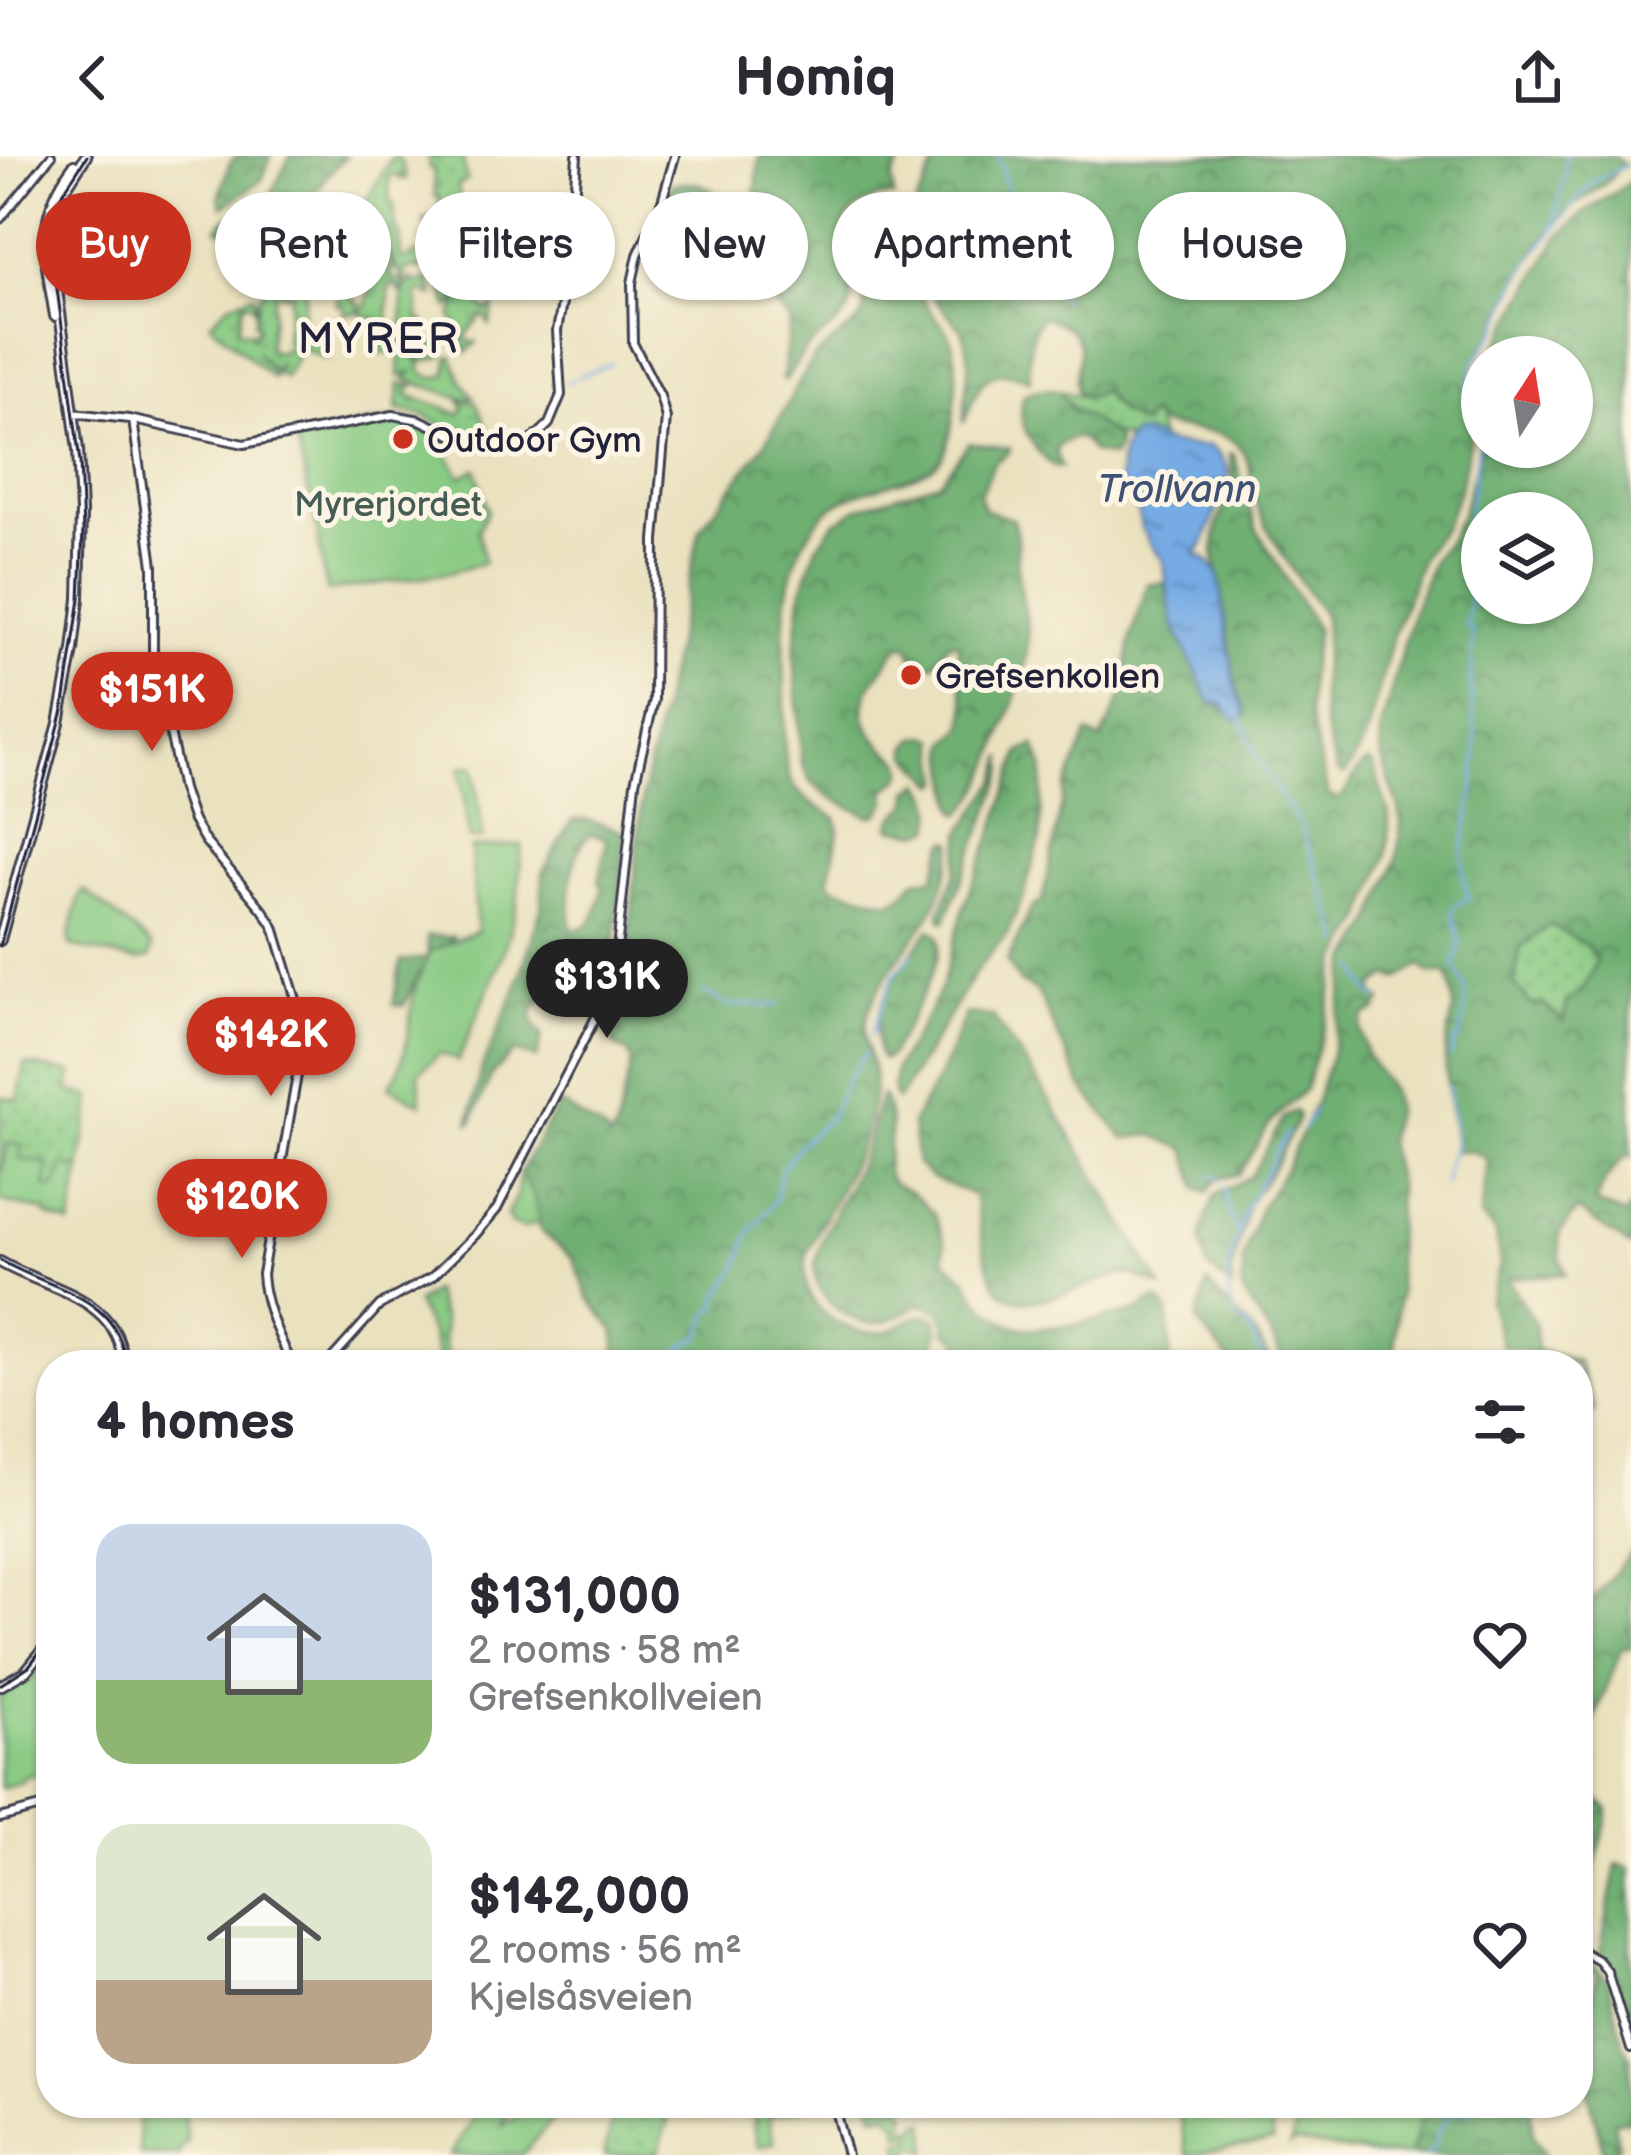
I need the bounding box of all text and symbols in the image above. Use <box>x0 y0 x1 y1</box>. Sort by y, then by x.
icon: back <box>60 45 126 111</box>
icon: share <box>1505 45 1571 111</box>
text: Homiq <box>735 46 896 111</box>
chip: Buy <box>36 192 191 300</box>
chip: Rent <box>215 192 391 300</box>
chip: Filters <box>415 192 615 300</box>
chip: New <box>639 192 808 300</box>
chip: Apartment <box>832 192 1114 300</box>
chip: House <box>1138 192 1346 300</box>
district label: MYRER <box>297 315 461 366</box>
north arrow <box>1461 336 1593 468</box>
map controls <box>1461 336 1593 624</box>
place label: Outdoor Gym <box>427 420 642 463</box>
marker: Outdoor Gym <box>390 426 416 452</box>
water label: Trollvann <box>1098 467 1256 514</box>
park label: Myrerjordet <box>294 484 482 527</box>
button: layers <box>1461 492 1593 624</box>
pin: $151K <box>68 652 236 754</box>
place label: Grefsenkollen <box>935 656 1160 699</box>
marker: Grefsenkollen <box>898 662 924 688</box>
text: $151K <box>98 667 206 714</box>
pin: $131K <box>523 939 691 1041</box>
text: $131K <box>553 954 661 1001</box>
pin: $142K <box>187 997 355 1099</box>
text: $142K <box>214 1012 328 1059</box>
pin: $120K <box>158 1159 326 1261</box>
text: $120K <box>184 1174 300 1221</box>
icon: filters <box>1467 1389 1533 1455</box>
text: 4 homes <box>96 1392 295 1453</box>
text: $131,000 <box>468 1567 681 1628</box>
icon: home <box>192 1572 336 1716</box>
icon: heart <box>1467 1611 1533 1677</box>
text: 2 rooms · 58 m² <box>468 1628 741 1675</box>
text: Grefsenkollveien <box>468 1675 763 1722</box>
text: $142,000 <box>468 1867 690 1928</box>
icon: home <box>192 1872 336 2016</box>
icon: heart <box>1467 1911 1533 1977</box>
text: 2 rooms · 56 m² <box>468 1928 742 1975</box>
text: Kjelsåsveien <box>468 1975 693 2022</box>

